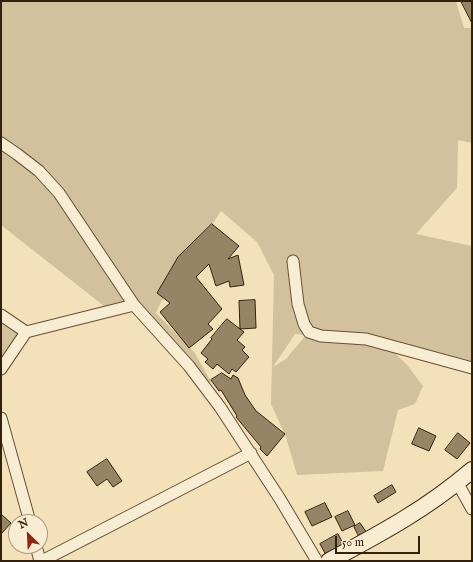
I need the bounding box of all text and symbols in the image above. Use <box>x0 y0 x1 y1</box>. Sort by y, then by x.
north arrow <box>8 514 48 554</box>
text: N <box>16 516 31 532</box>
scale bar <box>337 528 422 554</box>
text: 50 m <box>342 535 364 550</box>

